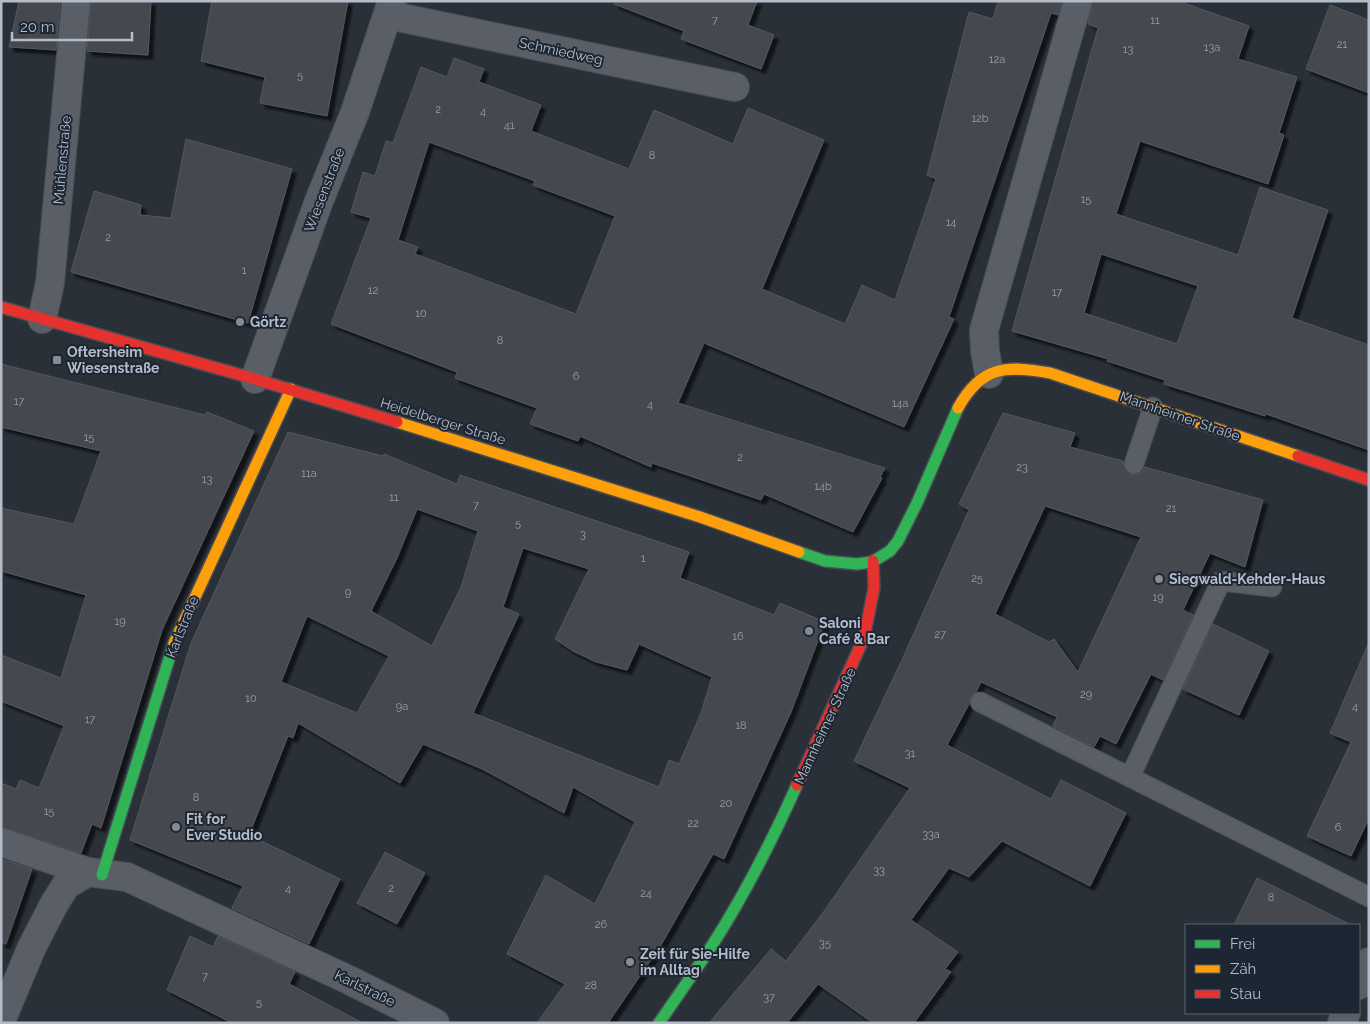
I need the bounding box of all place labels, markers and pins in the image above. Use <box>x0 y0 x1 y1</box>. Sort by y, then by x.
place label: Görtz <box>250 314 286 330</box>
marker: Görtz <box>234 316 246 328</box>
place label: Oftersheim Wiesenstraße <box>67 344 160 376</box>
marker: Oftersheim Wiesenstraße <box>51 354 63 366</box>
place label: Siegwald-Kehder-Haus <box>1169 571 1326 587</box>
marker: Siegwald-Kehder-Haus <box>1153 573 1165 585</box>
place label: Saloni Café & Bar <box>819 615 890 647</box>
marker: Saloni Café & Bar <box>803 625 815 637</box>
place label: Fit for Ever Studio <box>186 811 263 843</box>
marker: Fit for Ever Studio <box>170 821 182 833</box>
place label: Zeit für Sie-Hilfe im Alltag <box>640 946 750 978</box>
marker: Zeit für Sie-Hilfe im Alltag <box>624 956 636 968</box>

